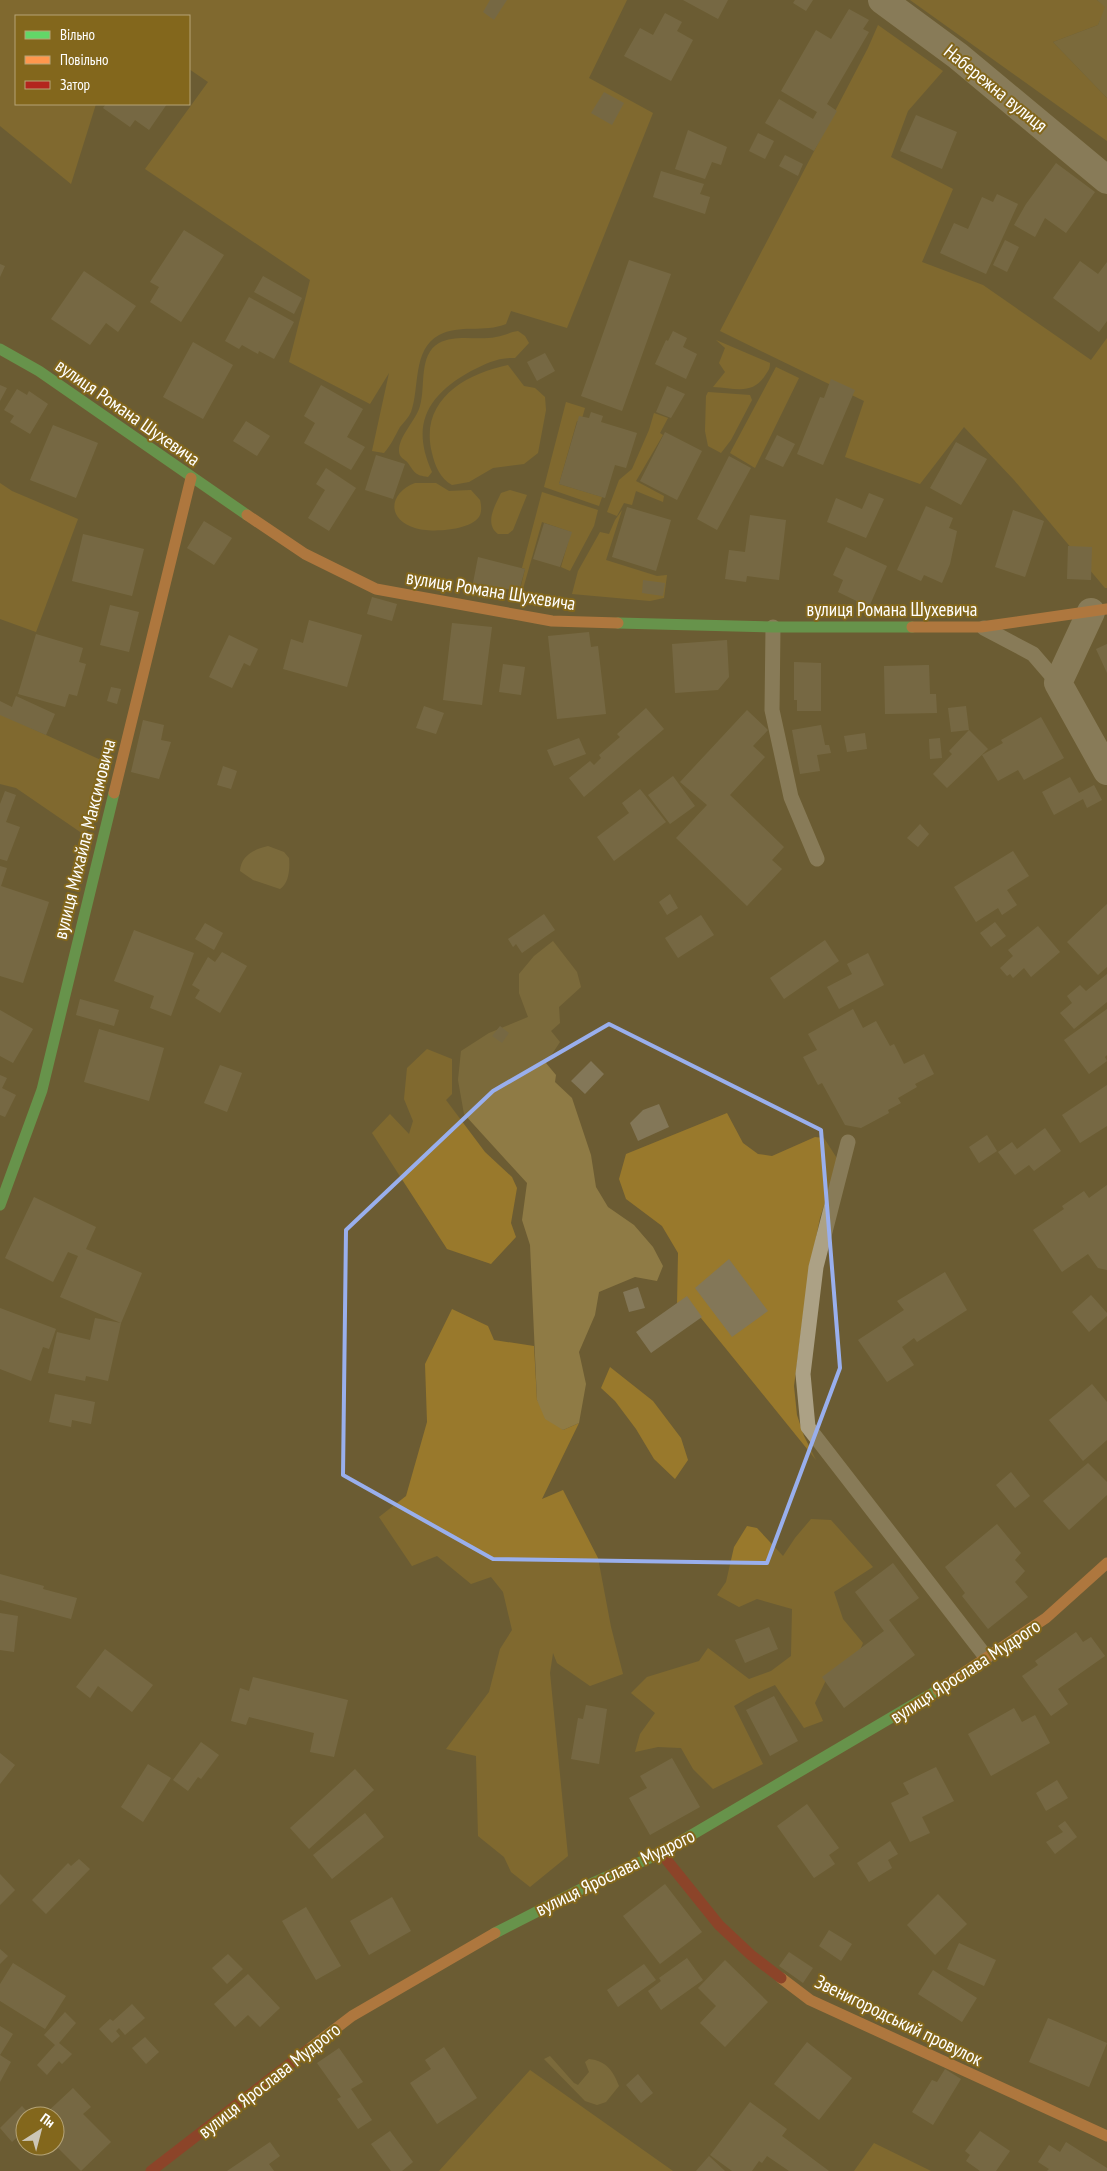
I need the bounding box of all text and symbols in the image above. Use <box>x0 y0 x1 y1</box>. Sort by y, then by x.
legend <box>15 15 190 105</box>
text: Вільно <box>60 25 95 44</box>
street label: Набережна вулиця <box>939 39 1053 137</box>
text: Повільно <box>60 50 108 69</box>
text: Затор <box>60 75 90 94</box>
street label: вулиця Романа Шухевича <box>51 353 205 471</box>
street label: вулиця Романа Шухевича <box>405 565 577 615</box>
street label: вулиця Романа Шухевича <box>807 597 977 621</box>
street label: вулиця Михайла Максимовича <box>48 737 120 941</box>
street label: вулиця Ярослава Мудрого <box>885 1613 1045 1729</box>
street label: вулиця Ярослава Мудрого <box>531 1823 699 1921</box>
street label: Звенигородський провулок <box>811 1969 987 2071</box>
street label: вулиця Ярослава Мудрого <box>193 2017 345 2143</box>
north arrow <box>15 2106 65 2156</box>
text: Пн <box>37 2109 58 2132</box>

